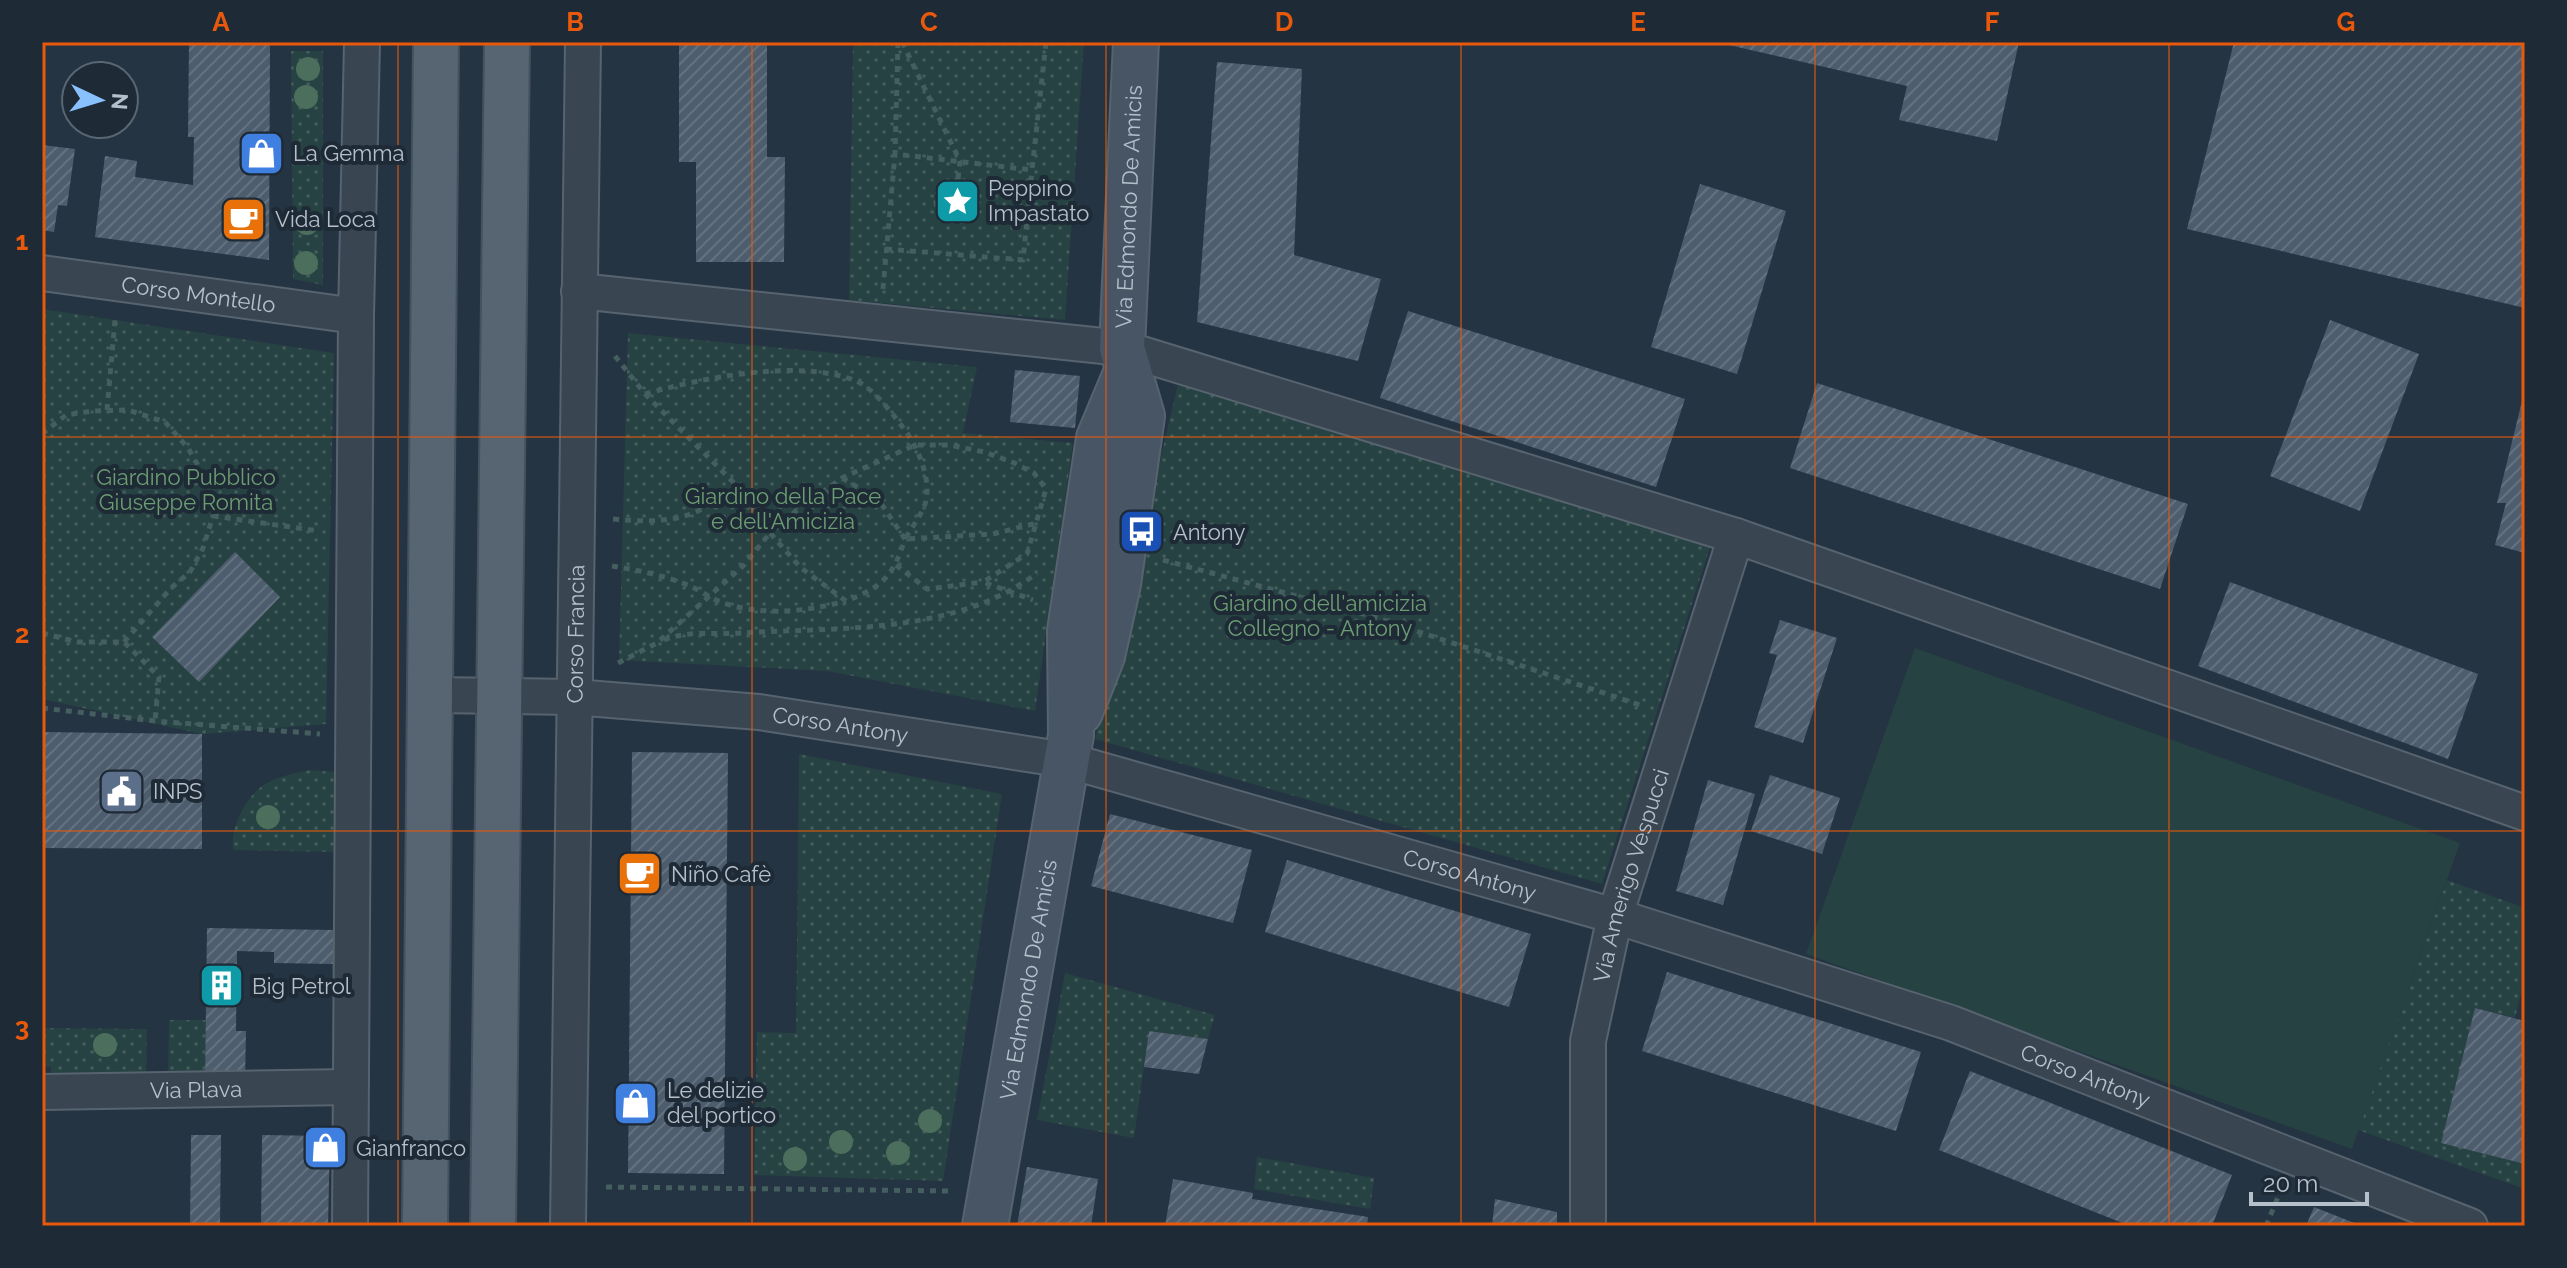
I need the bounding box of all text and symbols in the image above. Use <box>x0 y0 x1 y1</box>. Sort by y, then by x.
text: A <box>212 7 230 37</box>
text: B <box>566 7 584 37</box>
text: C <box>920 7 938 37</box>
text: D <box>1275 7 1293 37</box>
text: E <box>1630 7 1646 37</box>
text: F <box>1985 7 2000 37</box>
text: G <box>2337 7 2355 37</box>
north arrow <box>60 60 140 140</box>
street label: Via Edmondo De Amicis <box>1110 84 1147 329</box>
text: N <box>106 92 134 111</box>
shop icon: La Gemma <box>238 129 286 177</box>
place label: La Gemma <box>293 140 405 166</box>
place label: Peppino Impastato <box>988 175 1089 226</box>
place icon: Peppino Impastato <box>933 177 981 225</box>
cafe icon: Vida Loca <box>220 195 268 243</box>
place label: Vida Loca <box>275 206 376 232</box>
text: 1 <box>16 226 29 256</box>
street label: Corso Montello <box>120 271 277 318</box>
park label: Giardino Pubblico Giuseppe Romita <box>96 464 276 515</box>
park label: Giardino della Pace e dell'Amicizia <box>685 483 881 534</box>
bus stop icon: Antony <box>1118 508 1166 556</box>
place label: Antony <box>1173 519 1245 545</box>
street label: Corso Francia <box>562 564 589 704</box>
park label: Giardino dell'amicizia Collegno - Antony <box>1213 590 1427 641</box>
text: 2 <box>15 619 29 649</box>
street label: Corso Antony <box>771 701 910 748</box>
street label: Via Amerigo Vespucci <box>1588 766 1674 985</box>
public building icon: INPS <box>98 767 146 815</box>
place label: INPS <box>153 778 202 804</box>
street label: Corso Antony <box>1400 843 1539 906</box>
cafe icon: Niño Cafè <box>616 850 664 898</box>
street label: Via Edmondo De Amicis <box>994 857 1062 1102</box>
place label: Niño Cafè <box>671 861 771 887</box>
building icon: Big Petrol <box>197 962 245 1010</box>
place label: Big Petrol <box>252 973 351 999</box>
text: 3 <box>15 1012 29 1042</box>
street label: Corso Antony <box>2017 1039 2154 1113</box>
street label: Via Plava <box>150 1076 242 1103</box>
place label: Le delizie del portico <box>667 1077 776 1128</box>
shop icon: Le delizie del portico <box>612 1079 660 1127</box>
shop icon: Gianfranco <box>301 1124 349 1172</box>
place label: Gianfranco <box>356 1135 466 1161</box>
scale bar <box>2251 1156 2367 1206</box>
text: 20 m <box>2263 1169 2318 1198</box>

